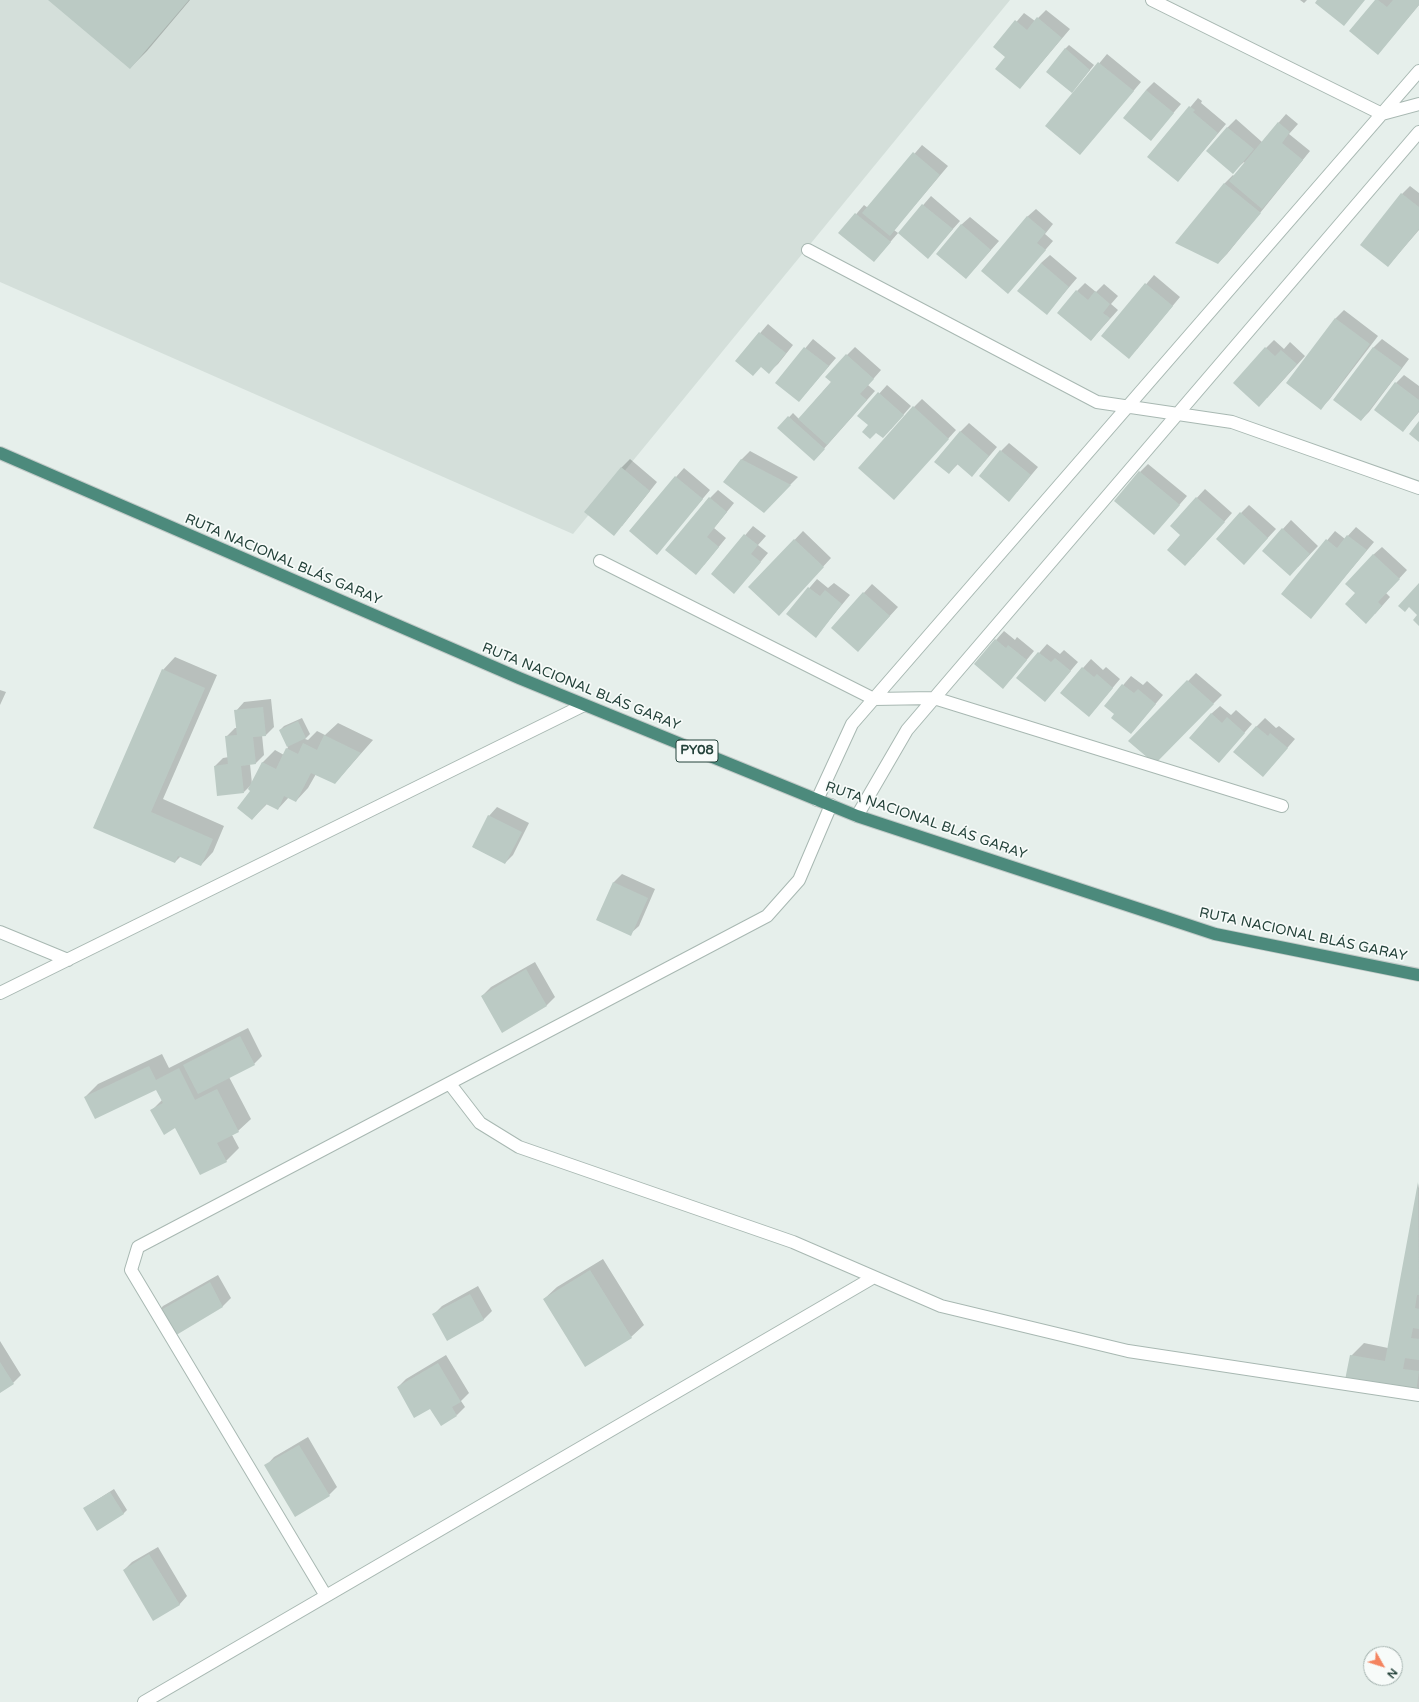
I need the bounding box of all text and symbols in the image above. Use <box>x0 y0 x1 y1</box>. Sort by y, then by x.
street label: RUTA NACIONAL BLÁS GARAY <box>182 511 384 609</box>
street label: RUTA NACIONAL BLÁS GARAY <box>480 639 682 735</box>
road number: PY08 <box>676 740 718 762</box>
street label: RUTA NACIONAL BLÁS GARAY <box>823 779 1029 863</box>
street label: RUTA NACIONAL BLÁS GARAY <box>1198 905 1408 965</box>
north arrow <box>1363 1646 1403 1686</box>
text: N <box>1384 1666 1400 1681</box>

